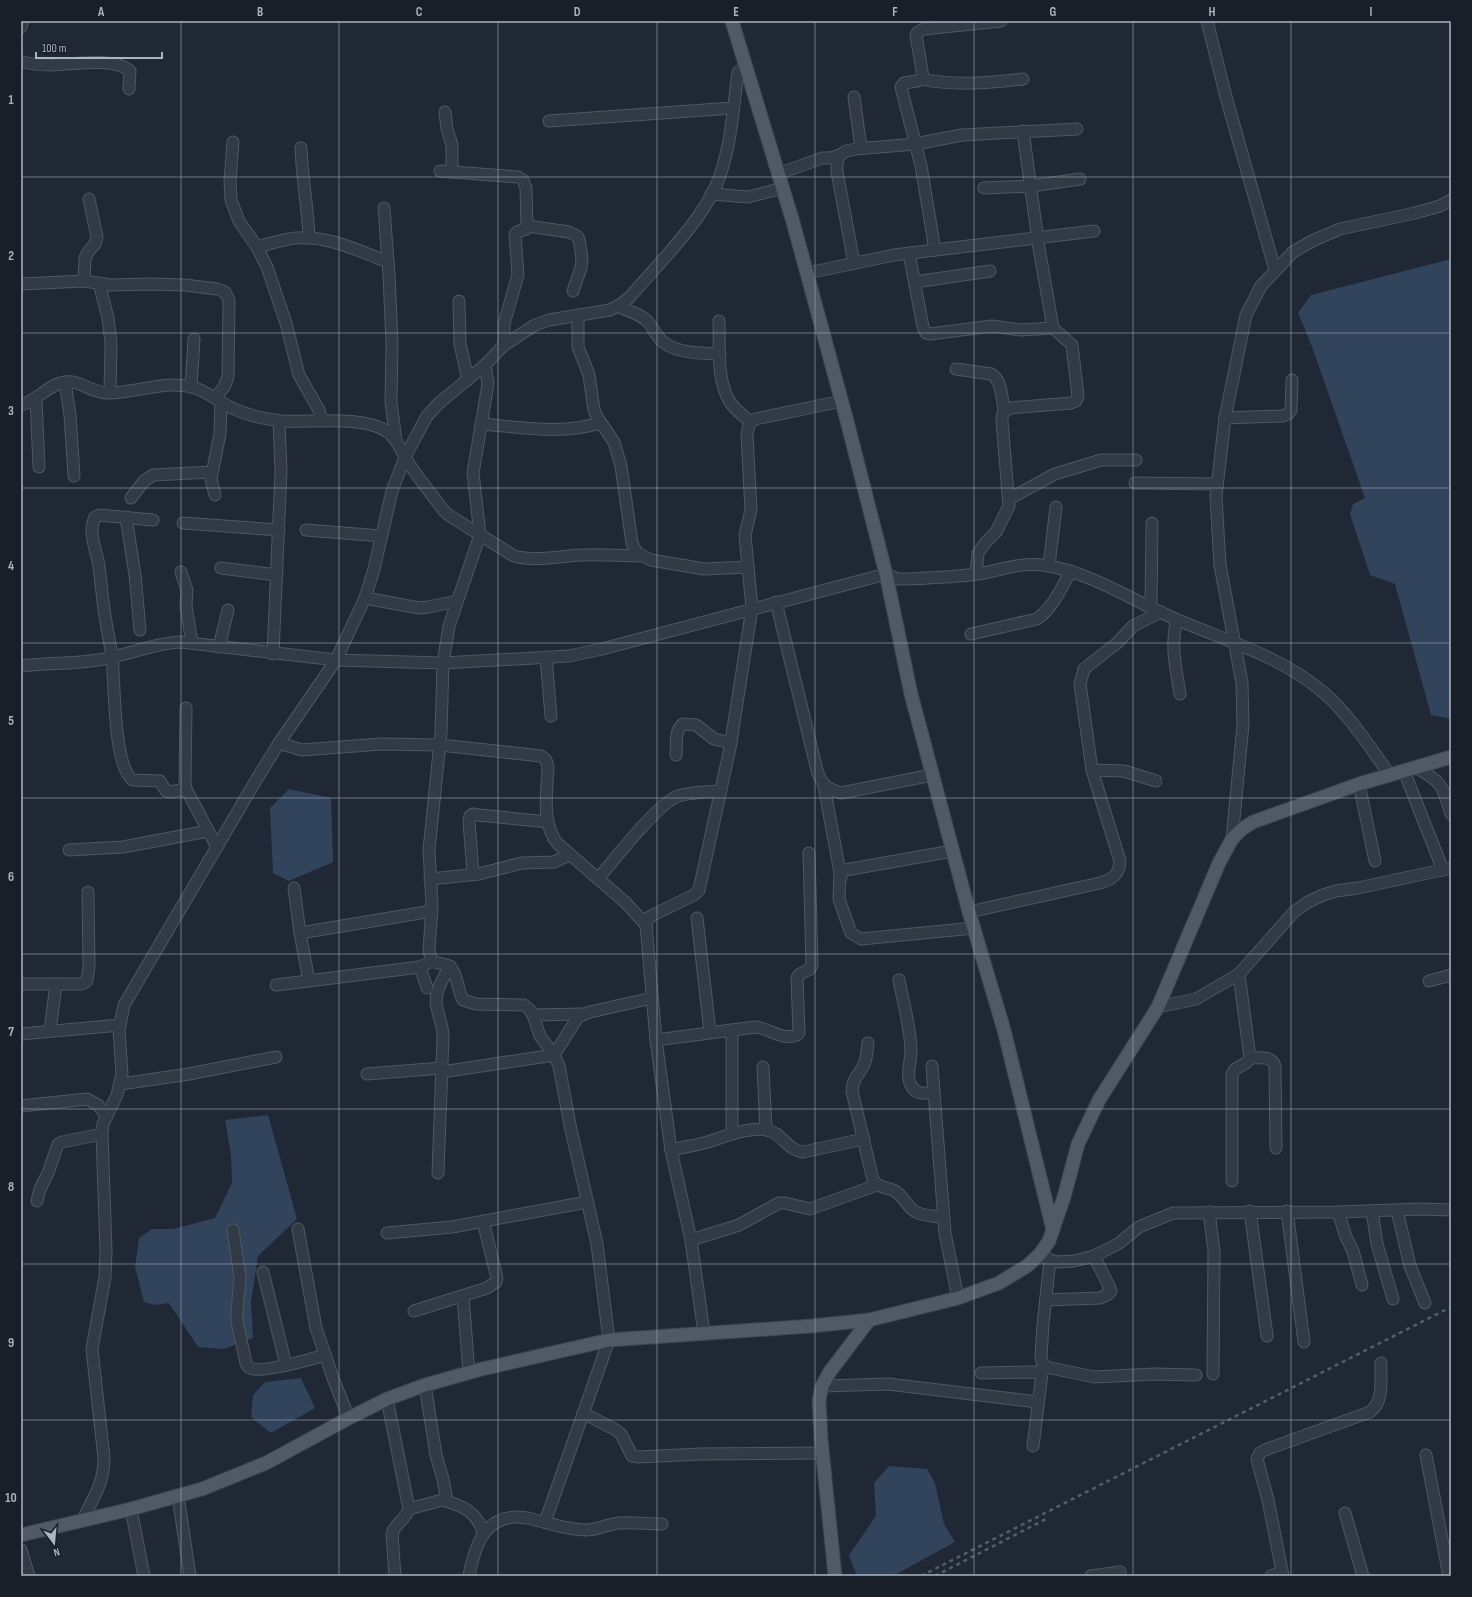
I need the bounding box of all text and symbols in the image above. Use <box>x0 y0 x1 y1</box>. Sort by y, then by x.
text: A <box>97 4 105 20</box>
text: B <box>257 4 263 20</box>
text: C <box>416 4 423 20</box>
text: D <box>574 4 581 20</box>
text: E <box>733 4 739 20</box>
text: F <box>892 4 898 20</box>
text: G <box>1050 4 1057 20</box>
text: H <box>1209 4 1216 20</box>
text: I <box>1370 4 1373 20</box>
scale bar <box>36 34 162 60</box>
text: 100 m <box>42 41 67 56</box>
text: 1 <box>8 92 14 108</box>
text: 2 <box>8 248 14 264</box>
text: 3 <box>8 403 14 419</box>
text: 4 <box>8 558 14 574</box>
text: 5 <box>8 713 14 729</box>
text: 6 <box>8 869 14 885</box>
text: 7 <box>8 1024 14 1040</box>
text: 8 <box>8 1179 14 1195</box>
text: 9 <box>8 1335 14 1351</box>
text: 10 <box>5 1490 17 1506</box>
north arrow <box>34 1523 74 1563</box>
text: N <box>52 1545 61 1559</box>

